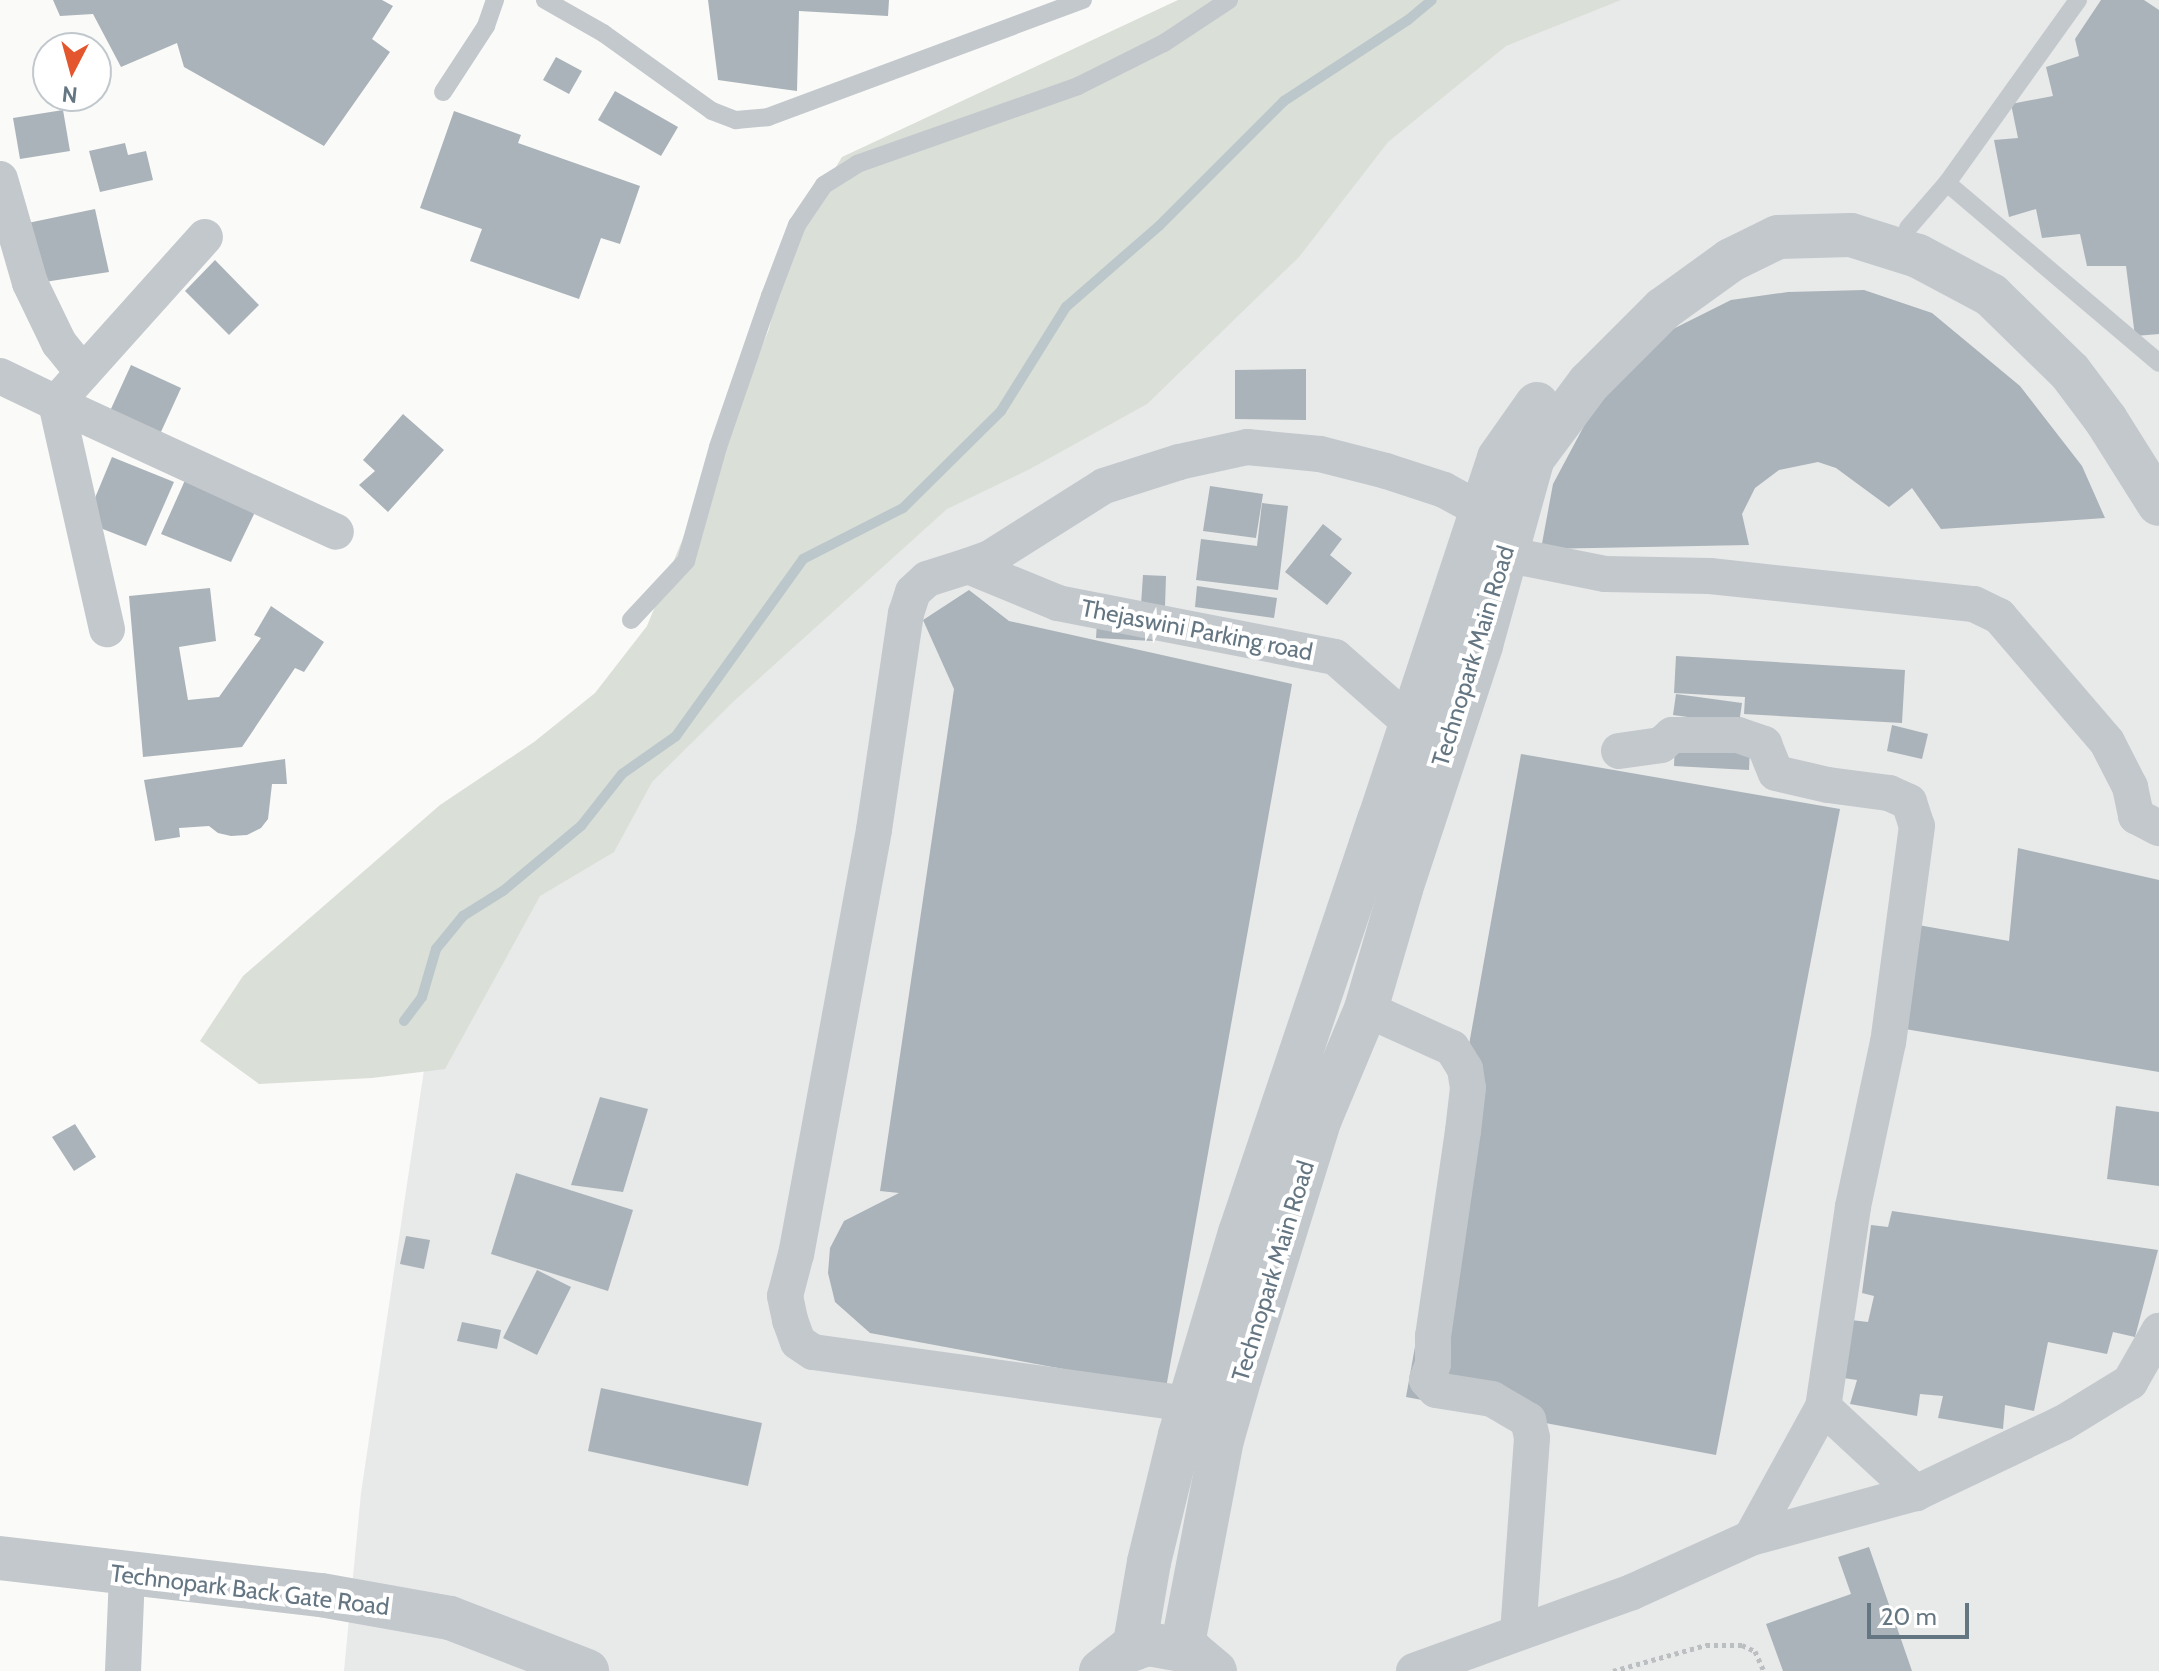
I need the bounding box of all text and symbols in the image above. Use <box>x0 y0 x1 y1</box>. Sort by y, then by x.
north arrow <box>32 32 112 112</box>
text: N <box>60 80 79 109</box>
street label: Technopark Main Road <box>1426 542 1520 770</box>
street label: Thejaswini Parking road <box>1079 593 1315 667</box>
street label: Technopark Main Road <box>1226 1157 1320 1385</box>
street label: Technopark Back Gate Road <box>109 1559 391 1621</box>
scale bar <box>1871 1587 1973 1637</box>
text: 20 m <box>1881 1602 1937 1631</box>

